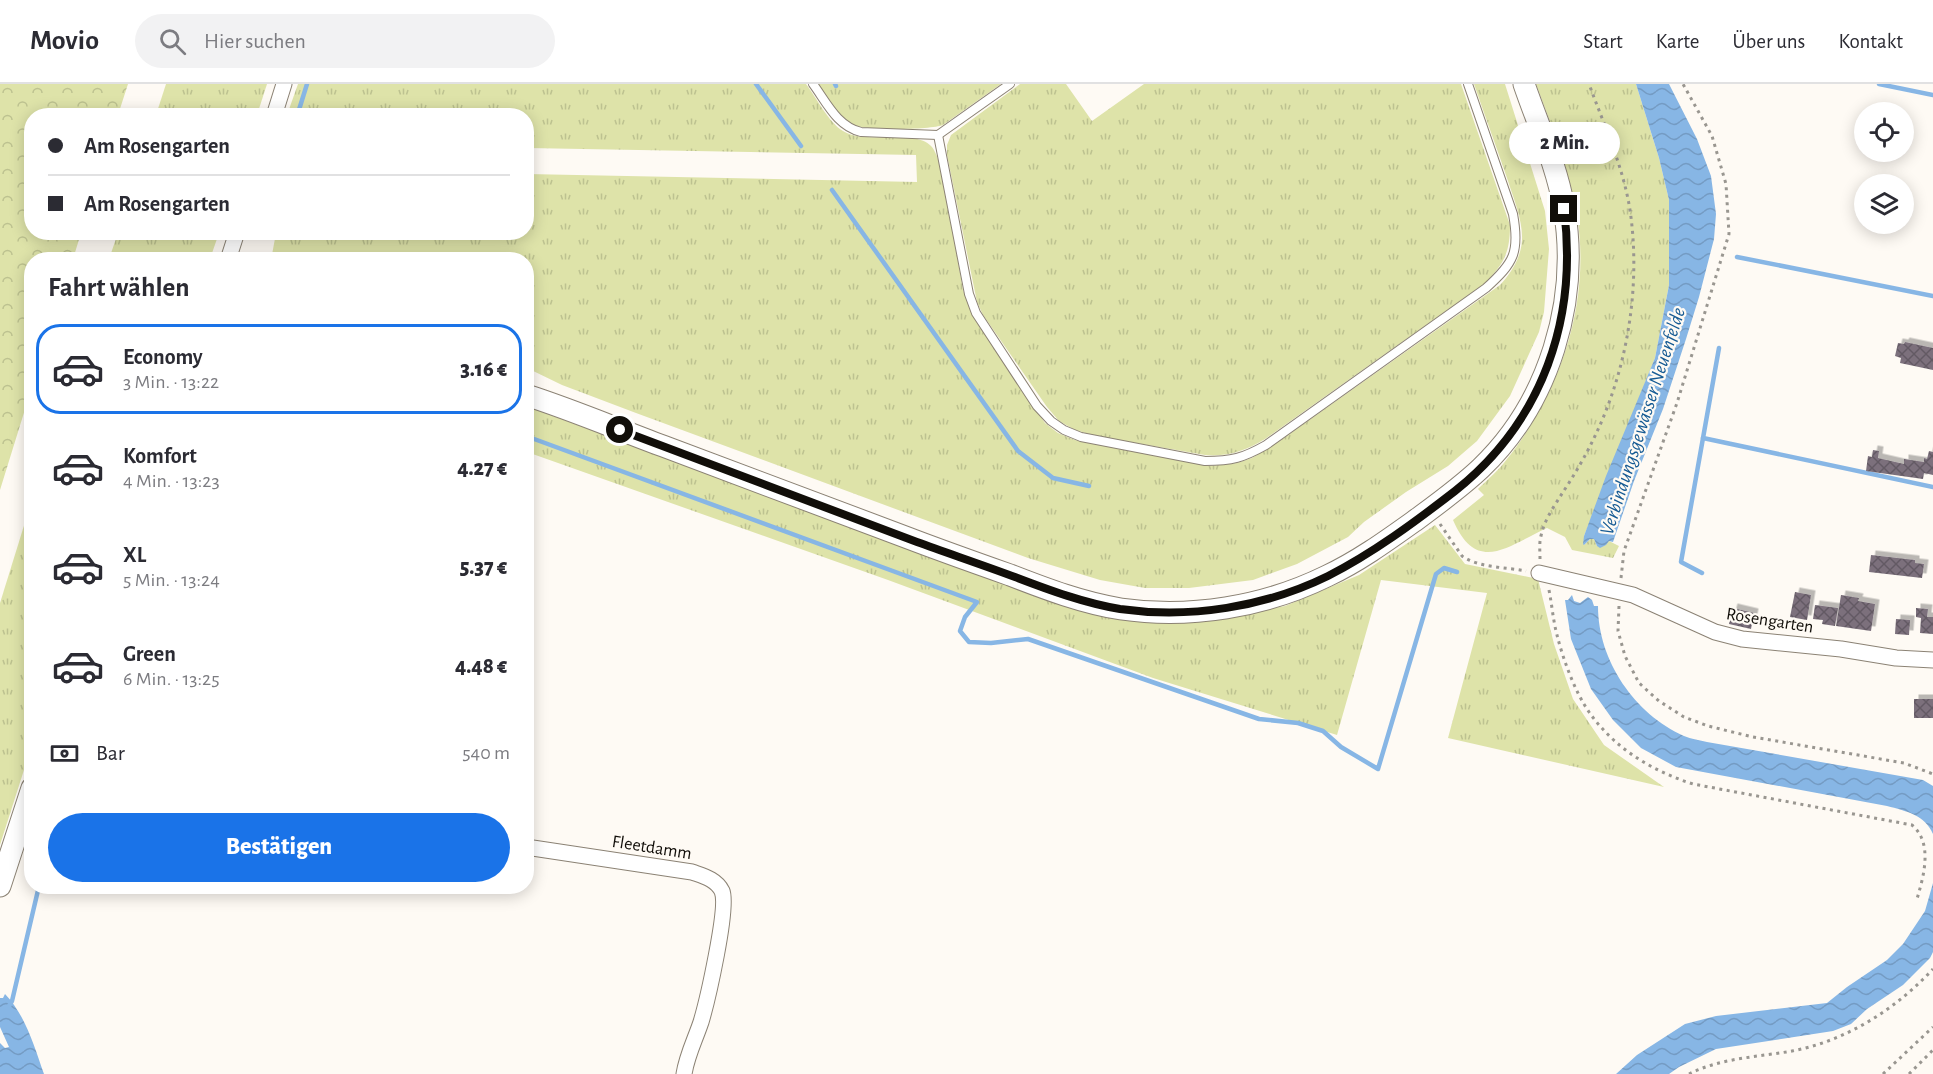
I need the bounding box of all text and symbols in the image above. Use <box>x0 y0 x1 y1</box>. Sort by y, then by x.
search box <box>135 14 555 68</box>
icon: search <box>156 25 189 58</box>
text: Movio <box>30 27 99 55</box>
text: Hier suchen <box>204 30 306 52</box>
text: Start <box>1583 31 1623 52</box>
text: Karte <box>1656 31 1699 52</box>
text: Über uns <box>1732 31 1805 52</box>
text: Kontakt <box>1838 31 1903 52</box>
map controls <box>1854 102 1914 234</box>
button: locate <box>1854 102 1914 162</box>
callout: 2 Min. <box>1508 122 1620 164</box>
text: 2 Min. <box>1540 133 1589 153</box>
text: Am Rosengarten <box>84 135 230 157</box>
button: layers <box>1854 174 1914 234</box>
text: Am Rosengarten <box>84 193 230 215</box>
route end <box>1550 195 1577 222</box>
text: Fahrt wählen <box>48 274 190 301</box>
water label: Verbindungsgewässer Neuenfelde <box>1597 305 1689 537</box>
icon: car <box>51 342 105 396</box>
text: Economy <box>123 346 203 368</box>
text: 3.16 € <box>460 358 507 380</box>
text: 3 Min. · 13:22 <box>123 372 219 392</box>
route start <box>606 416 633 443</box>
icon: car <box>51 441 105 495</box>
text: Komfort <box>123 445 197 467</box>
text: 4.27 € <box>457 457 507 479</box>
text: 4 Min. · 13:23 <box>123 471 220 491</box>
icon: car <box>51 540 105 594</box>
text: XL <box>123 544 146 566</box>
text: 5.37 € <box>460 556 507 578</box>
text: 5 Min. · 13:24 <box>123 570 220 590</box>
street label: Rosengarten <box>1725 605 1815 637</box>
icon: car <box>51 639 105 693</box>
text: Green <box>123 643 176 665</box>
text: 4.48 € <box>455 655 507 677</box>
text: 6 Min. · 13:25 <box>123 669 220 689</box>
icon: cash <box>48 737 81 770</box>
text: Bar <box>96 742 125 764</box>
text: 540 m <box>462 743 510 763</box>
button: Bestätigen <box>48 813 510 882</box>
street label: Fleetdamm <box>611 833 693 863</box>

